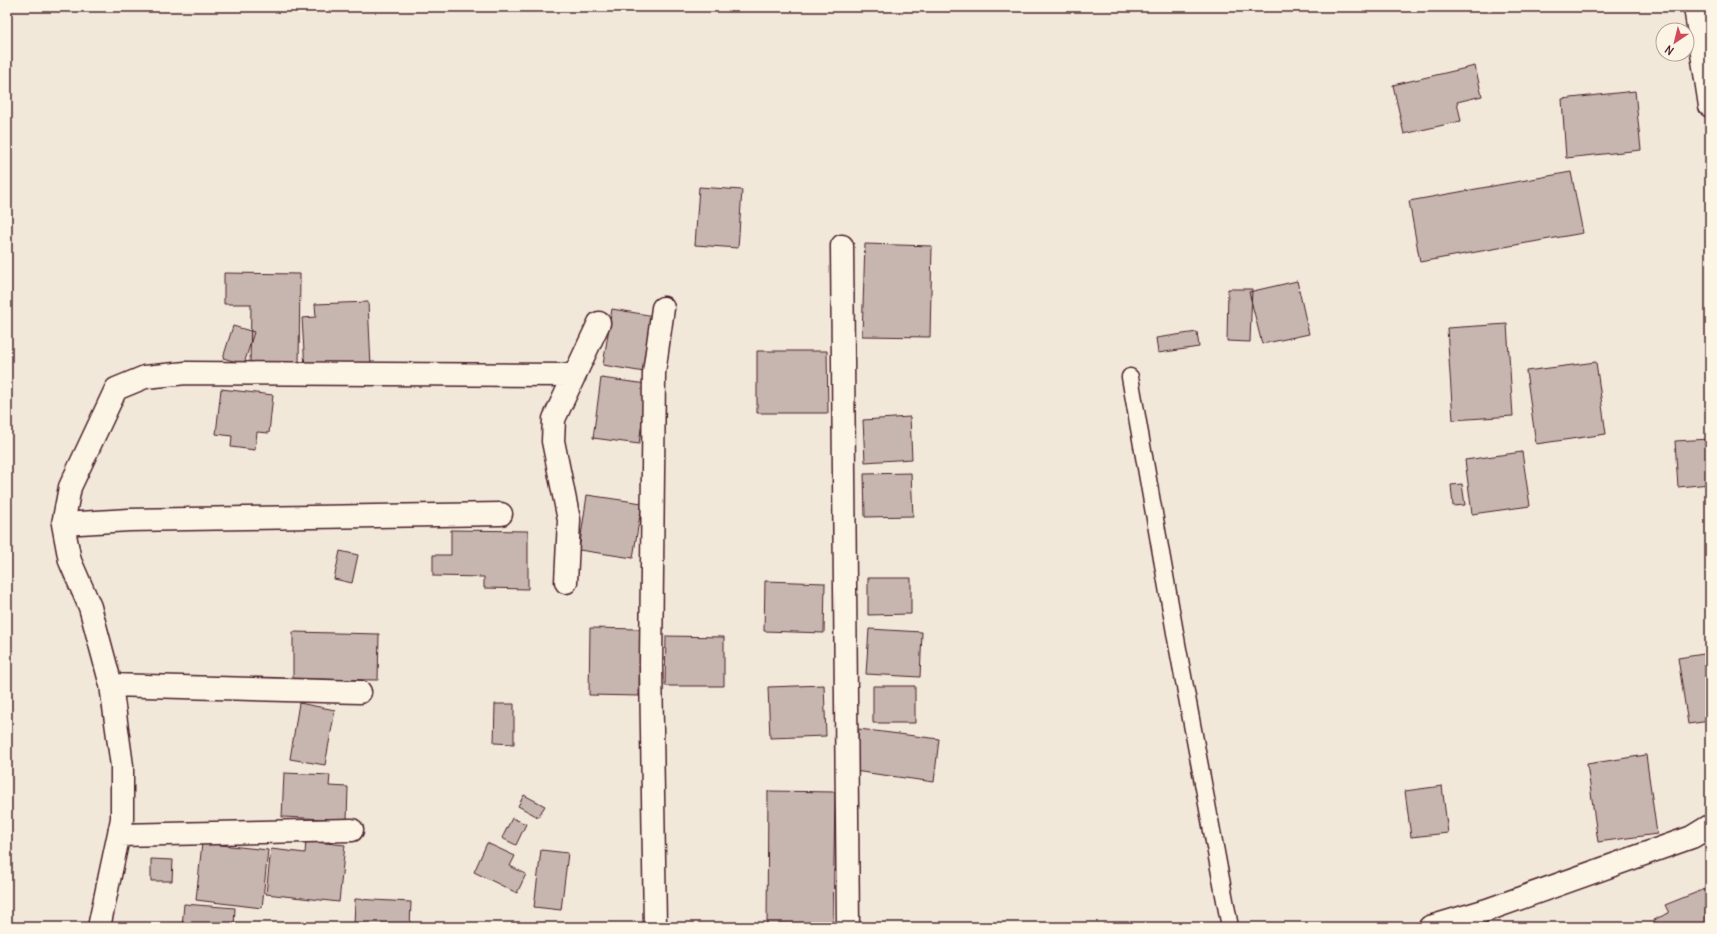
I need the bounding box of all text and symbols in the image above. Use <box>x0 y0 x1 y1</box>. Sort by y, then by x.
north arrow <box>1655 22 1695 62</box>
text: N <box>1662 42 1676 58</box>

